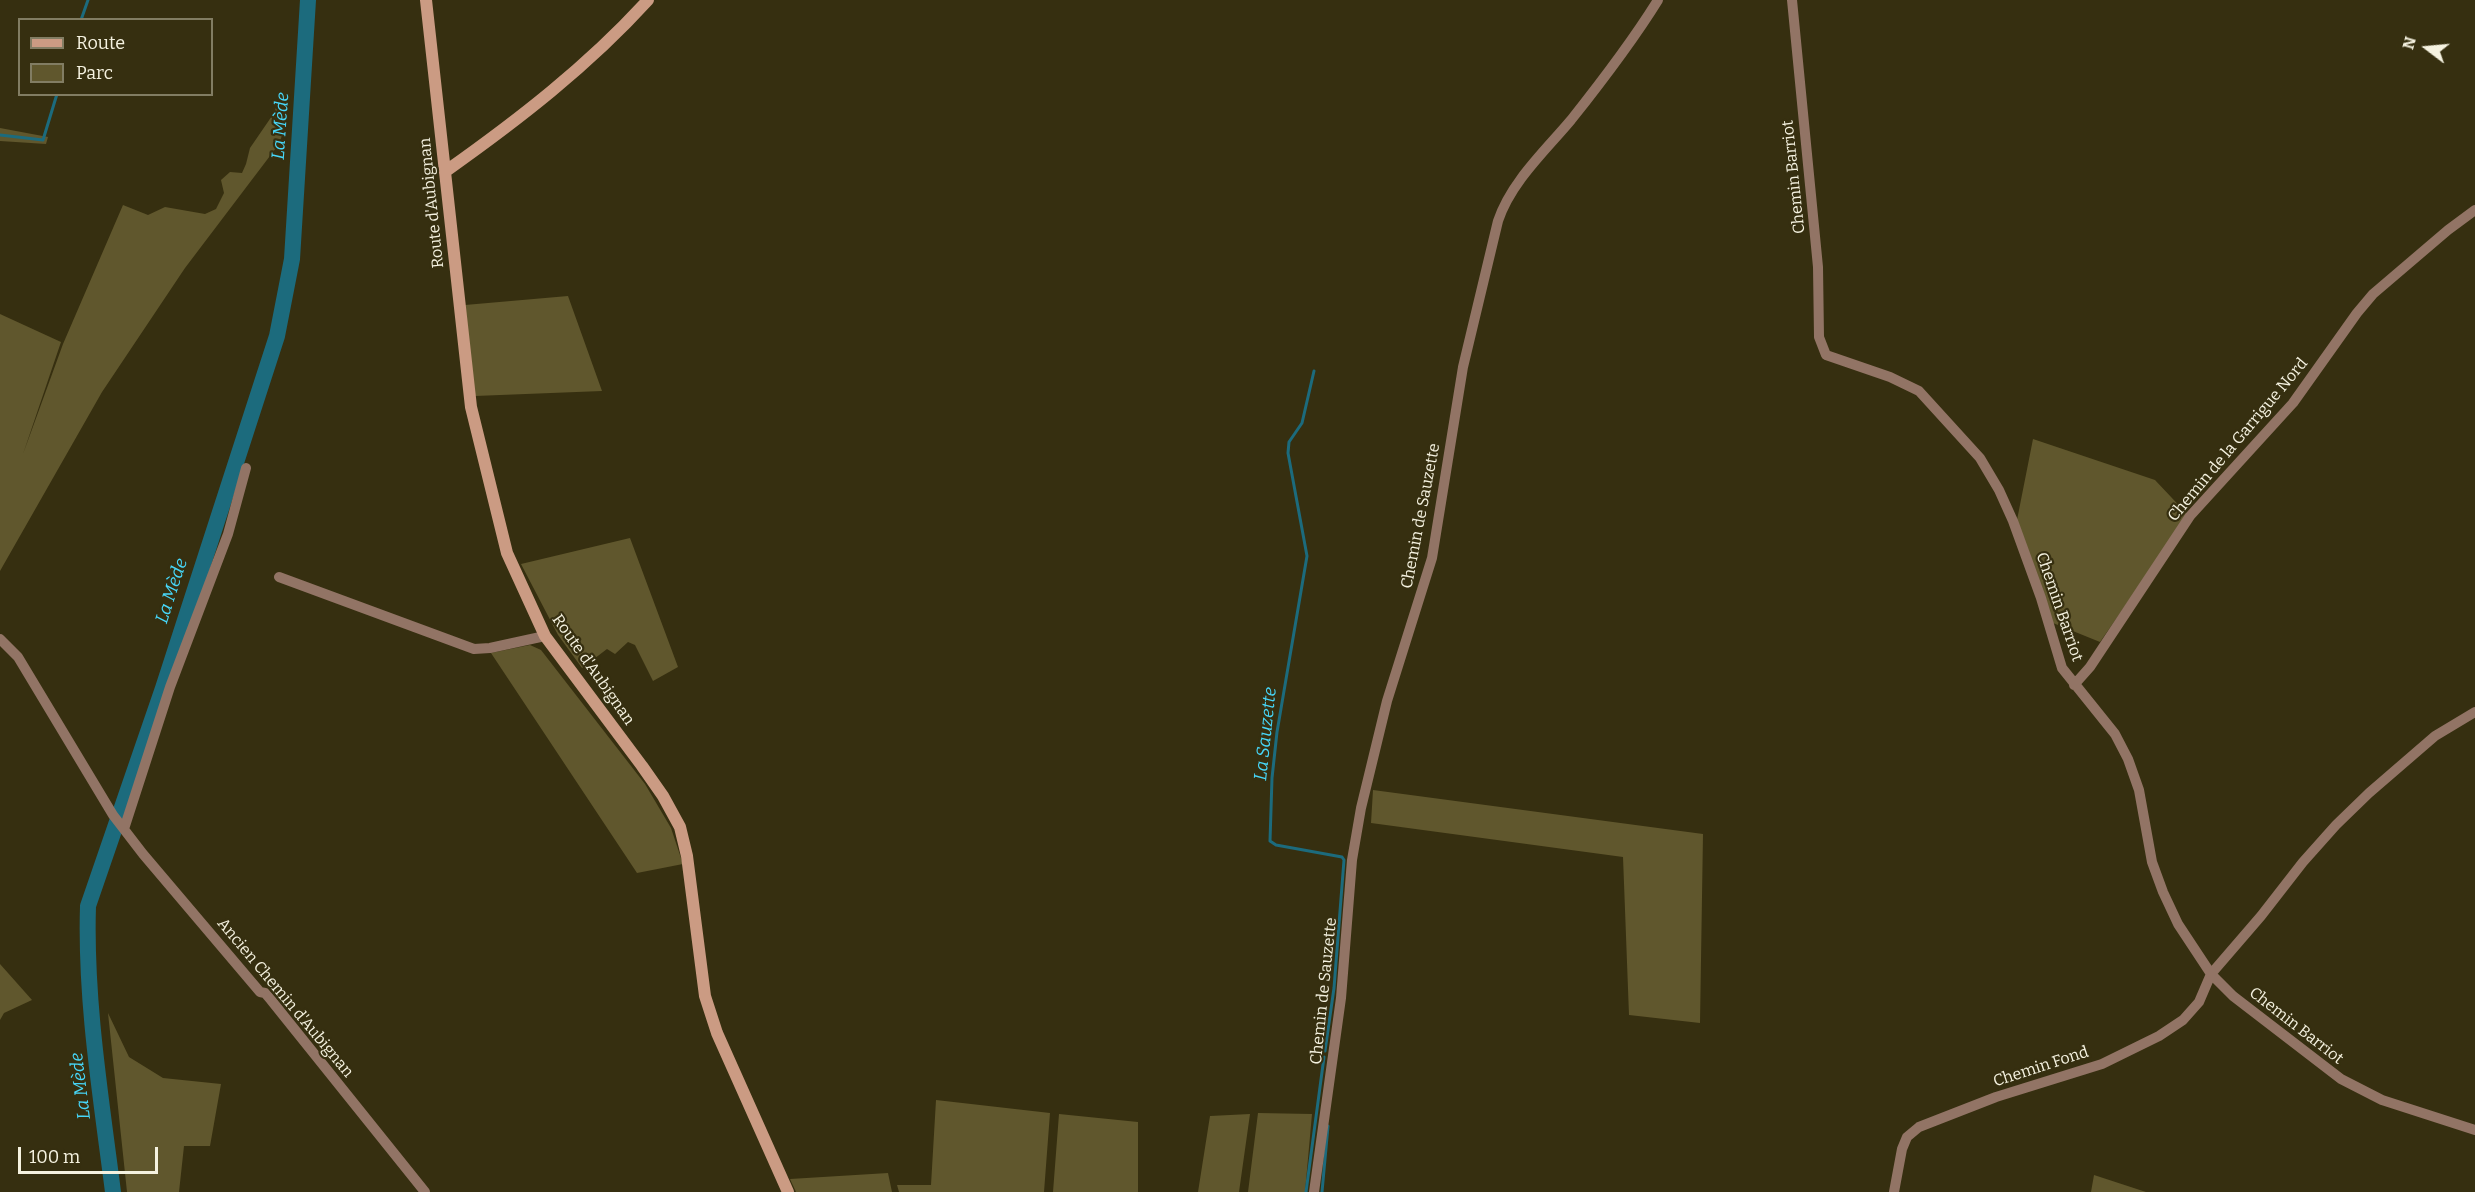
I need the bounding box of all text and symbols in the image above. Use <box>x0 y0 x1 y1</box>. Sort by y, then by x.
legend <box>18 18 213 96</box>
north arrow <box>2397 18 2457 78</box>
text: Route <box>76 32 125 54</box>
text: N <box>2398 34 2420 51</box>
text: Parc <box>76 62 113 84</box>
water label: La Mède <box>268 92 294 160</box>
street label: Chemin Barriot <box>1778 119 1810 235</box>
street label: Route d'Aubignan <box>416 137 448 269</box>
street label: Chemin de la Garrigue Nord <box>2164 354 2312 526</box>
street label: Chemin de Sauzette <box>1397 442 1445 590</box>
street label: Chemin Barriot <box>2031 550 2087 664</box>
water label: La Mède <box>151 556 193 626</box>
street label: Route d'Aubignan <box>548 611 638 729</box>
water label: La Sauzette <box>1250 686 1282 782</box>
street label: Ancien Chemin d'Aubignan <box>213 915 357 1081</box>
street label: Chemin de Sauzette <box>1307 917 1341 1065</box>
street label: Chemin Barriot <box>2245 983 2347 1069</box>
street label: Chemin Fond <box>1991 1043 2091 1091</box>
water label: La Mède <box>66 1051 96 1121</box>
scale bar <box>21 1135 160 1173</box>
text: 100 m <box>29 1146 80 1168</box>

